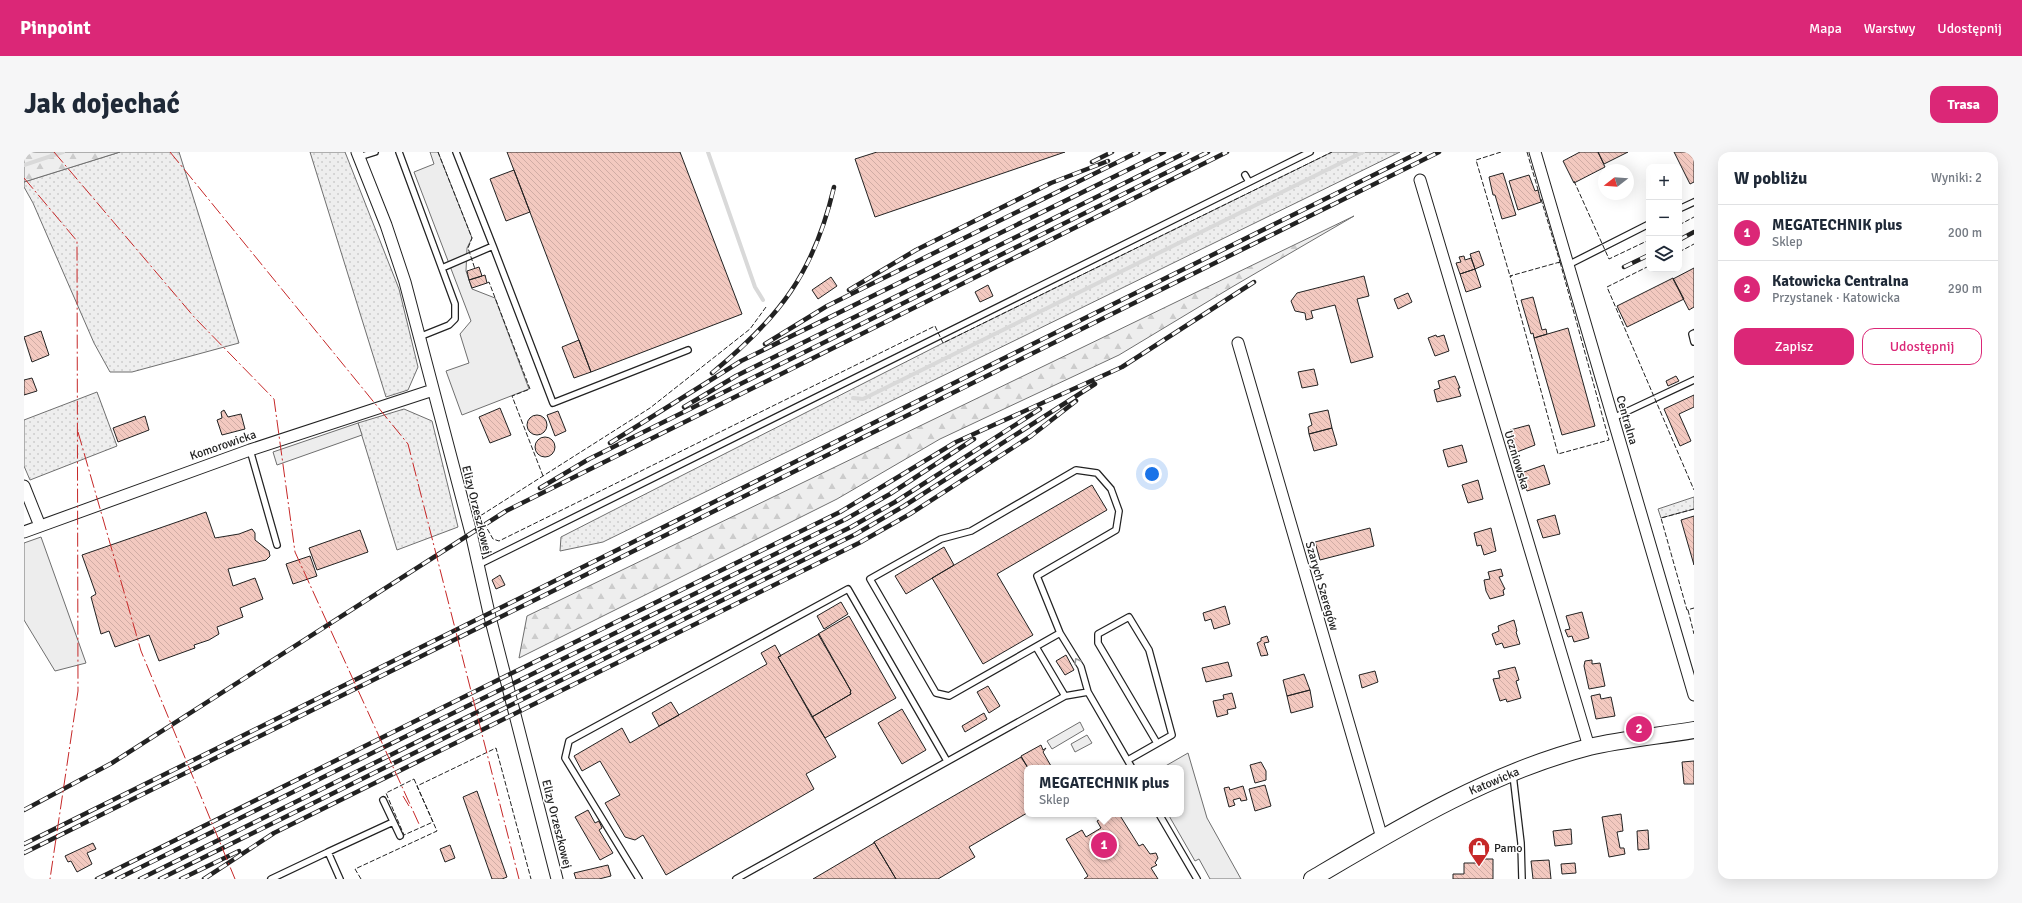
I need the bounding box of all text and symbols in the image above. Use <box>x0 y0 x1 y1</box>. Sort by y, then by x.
text: Pinpoint <box>20 16 91 40</box>
text: Mapa <box>1809 20 1842 37</box>
text: Warstwy <box>1864 20 1915 37</box>
text: Udostępnij <box>1937 20 2002 37</box>
button: Trasa <box>1930 86 1998 123</box>
text: Jak dojechać <box>24 87 180 121</box>
north arrow <box>1598 164 1634 200</box>
map controls <box>1646 164 1682 272</box>
button: + <box>1646 164 1682 200</box>
text: W pobliżu <box>1734 168 1807 189</box>
text: Wyniki: 2 <box>1931 170 1982 186</box>
button: − <box>1646 200 1682 236</box>
text: MEGATECHNIK plus <box>1772 216 1902 234</box>
text: 1 <box>1743 225 1751 241</box>
text: 200 m <box>1948 225 1982 241</box>
text: Sklep <box>1772 234 1803 250</box>
button: layers <box>1646 236 1682 272</box>
text: Katowicka Centralna <box>1772 272 1909 290</box>
text: 2 <box>1743 281 1751 297</box>
text: 290 m <box>1948 281 1982 297</box>
text: Przystanek · Katowicka <box>1772 290 1900 306</box>
button: Zapisz <box>1734 328 1854 365</box>
button: Udostępnij <box>1862 328 1982 365</box>
street label: Centralna <box>1612 394 1641 446</box>
street label: Komorowicka <box>188 427 258 464</box>
street label: Uczniowska <box>1500 429 1533 492</box>
street label: Elizy Orzeszkowej <box>458 464 495 556</box>
your location <box>1142 464 1162 484</box>
street label: Szarych Szeregów <box>1302 540 1342 633</box>
one-way arrow <box>1075 658 1082 665</box>
pin: 2 <box>1626 714 1652 744</box>
street label: Katowicka <box>1467 764 1522 799</box>
popup <box>1024 765 1184 817</box>
text: MEGATECHNIK plus <box>1039 774 1169 792</box>
street label: Elizy Orzeszkowej <box>538 778 575 870</box>
text: Sklep <box>1039 792 1070 808</box>
pin: 1 <box>1091 830 1117 860</box>
shop icon: Pamo <box>1466 835 1492 868</box>
place label: Pamo <box>1494 841 1522 856</box>

